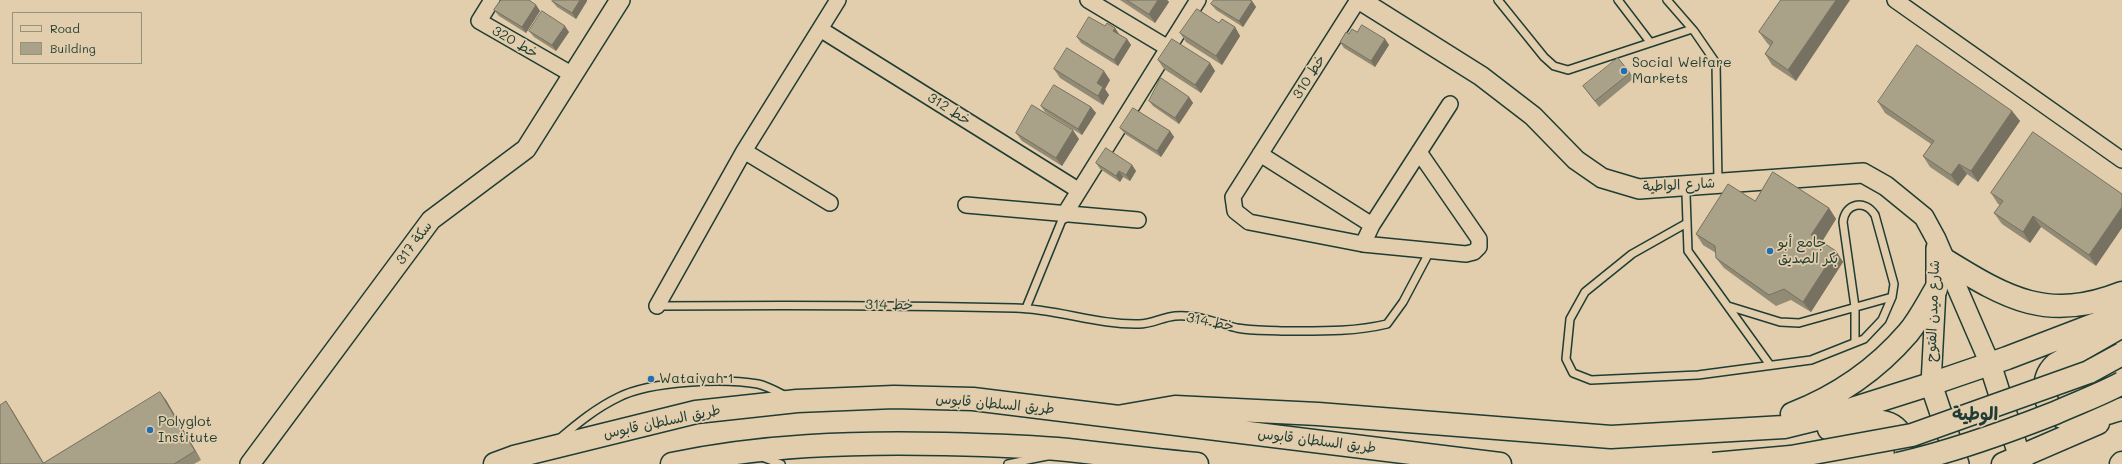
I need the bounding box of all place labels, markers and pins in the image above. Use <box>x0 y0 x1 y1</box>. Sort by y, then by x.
place label: Social Welfare Markets <box>1632 55 1732 88</box>
marker: Social Welfare Markets <box>1619 66 1629 76</box>
place label: جامع أبو بكر الصديق <box>1778 235 1838 268</box>
marker: جامع أبو بكر الصديق <box>1765 246 1775 256</box>
place label: Wataiyah 1 <box>659 371 734 387</box>
marker: Wataiyah 1 <box>646 374 656 384</box>
place label: Polyglot Institute <box>158 414 218 446</box>
marker: Polyglot Institute <box>145 425 155 435</box>

